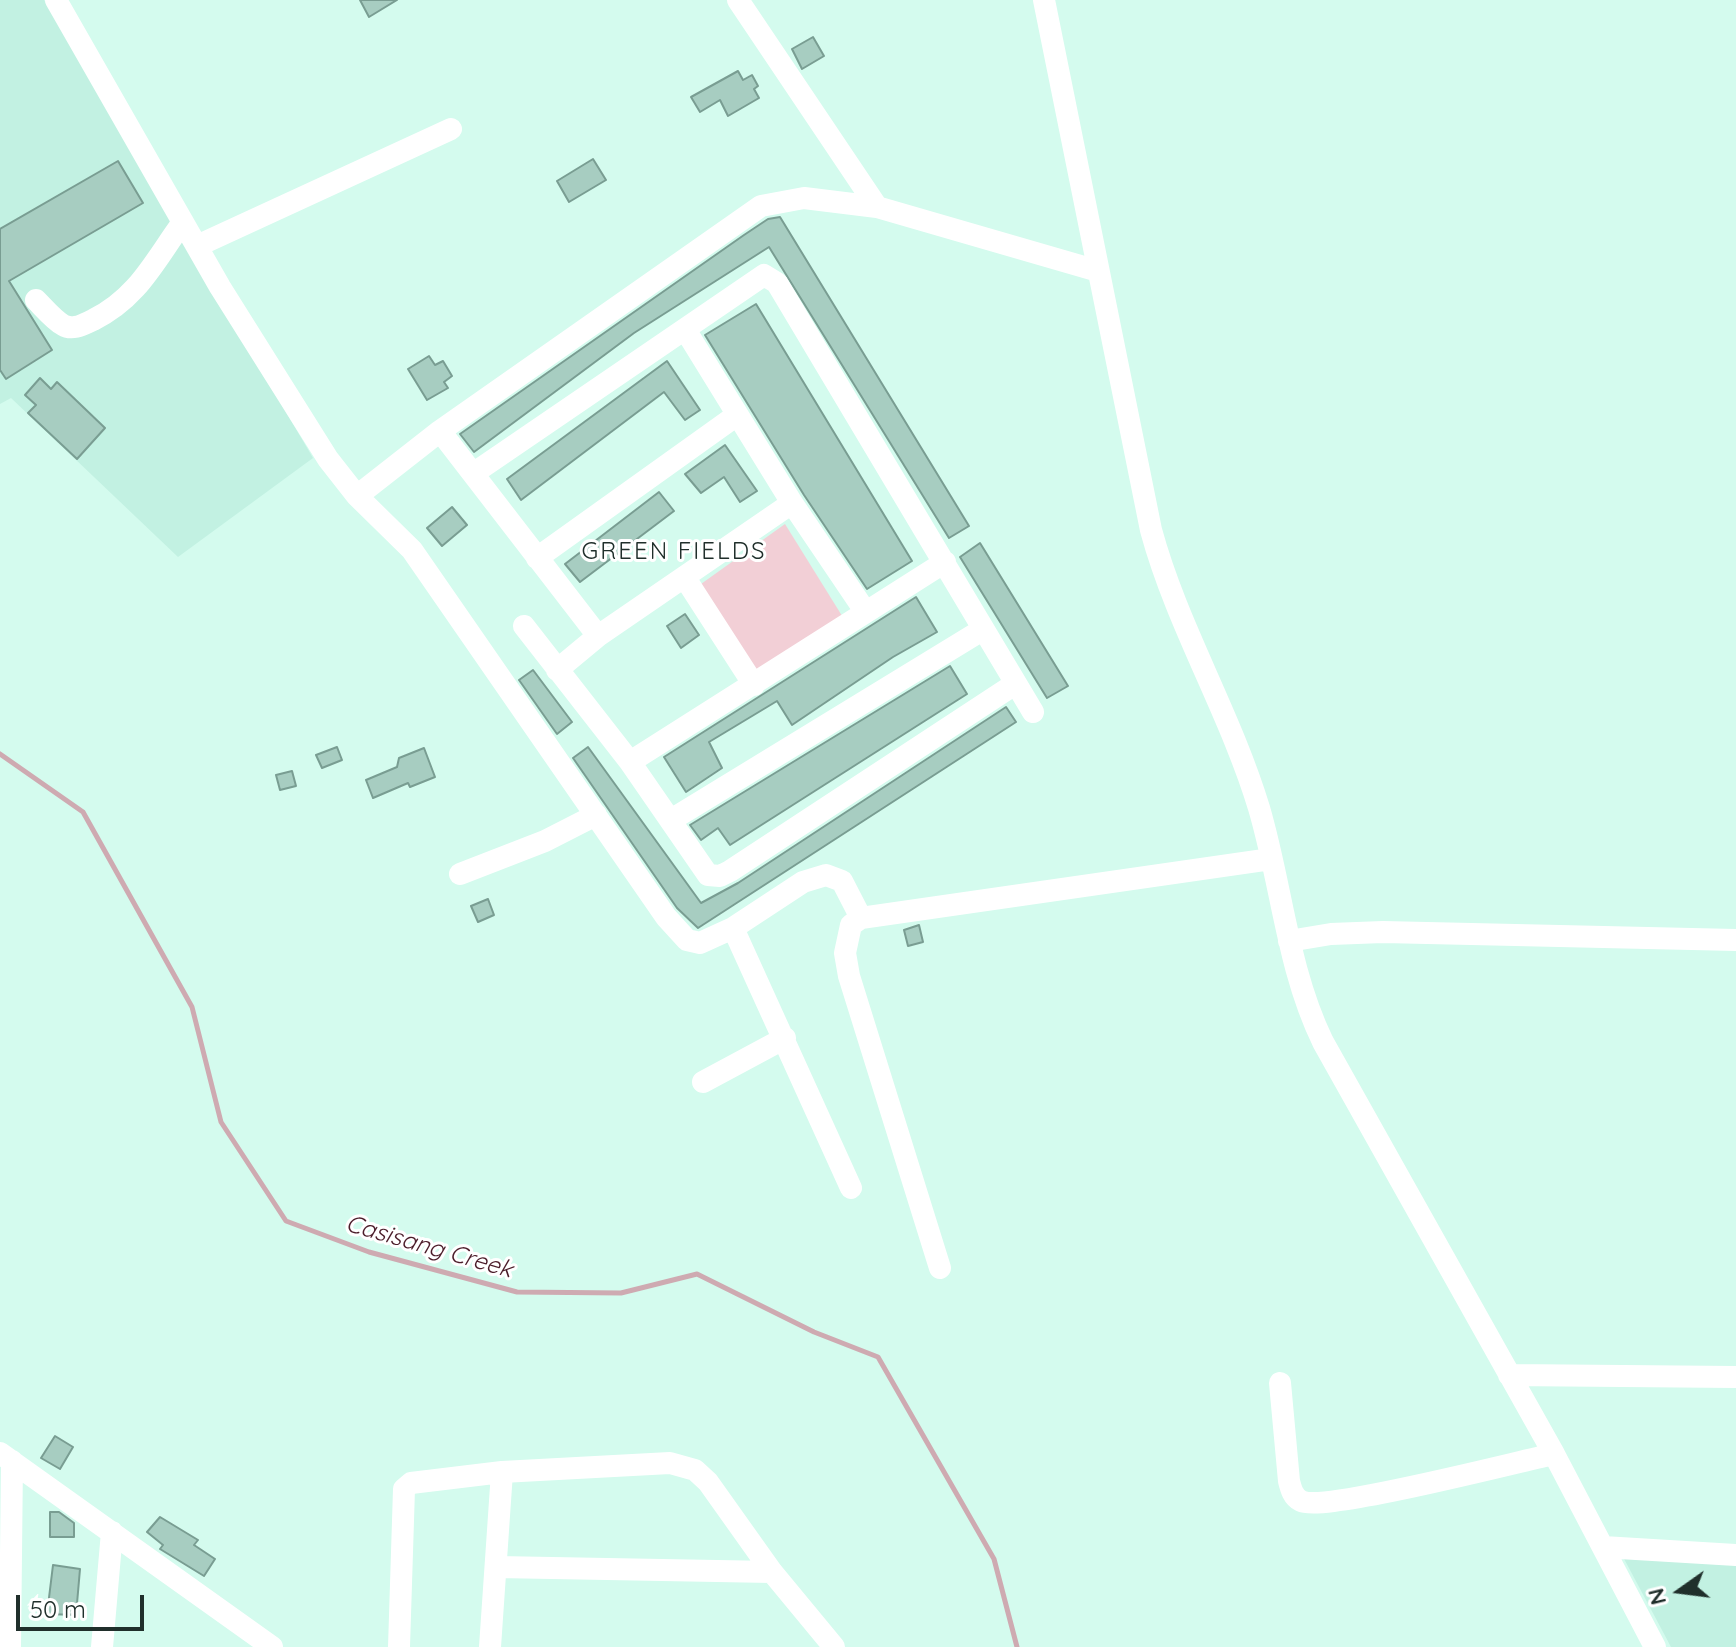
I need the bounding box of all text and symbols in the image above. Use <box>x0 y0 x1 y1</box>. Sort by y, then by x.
district label: GREEN FIELDS <box>582 538 766 566</box>
water label: Casisang Creek <box>342 1209 516 1285</box>
north arrow <box>1640 1551 1720 1631</box>
scale bar <box>20 1579 148 1629</box>
text: N <box>1641 1586 1672 1608</box>
text: 50 m <box>30 1594 86 1624</box>

